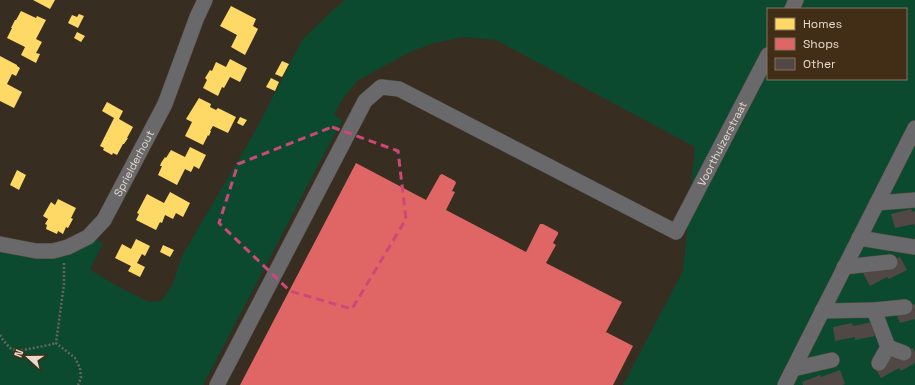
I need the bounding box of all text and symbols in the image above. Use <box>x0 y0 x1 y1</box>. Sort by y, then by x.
legend <box>767 8 907 80</box>
text: Homes <box>803 16 842 32</box>
text: Shops <box>803 36 839 52</box>
text: Other <box>803 56 836 72</box>
street label: Voorthuizerstraat <box>694 99 750 188</box>
street label: Sprielderhout <box>111 128 157 199</box>
north arrow <box>8 337 48 377</box>
text: N <box>11 347 27 359</box>

